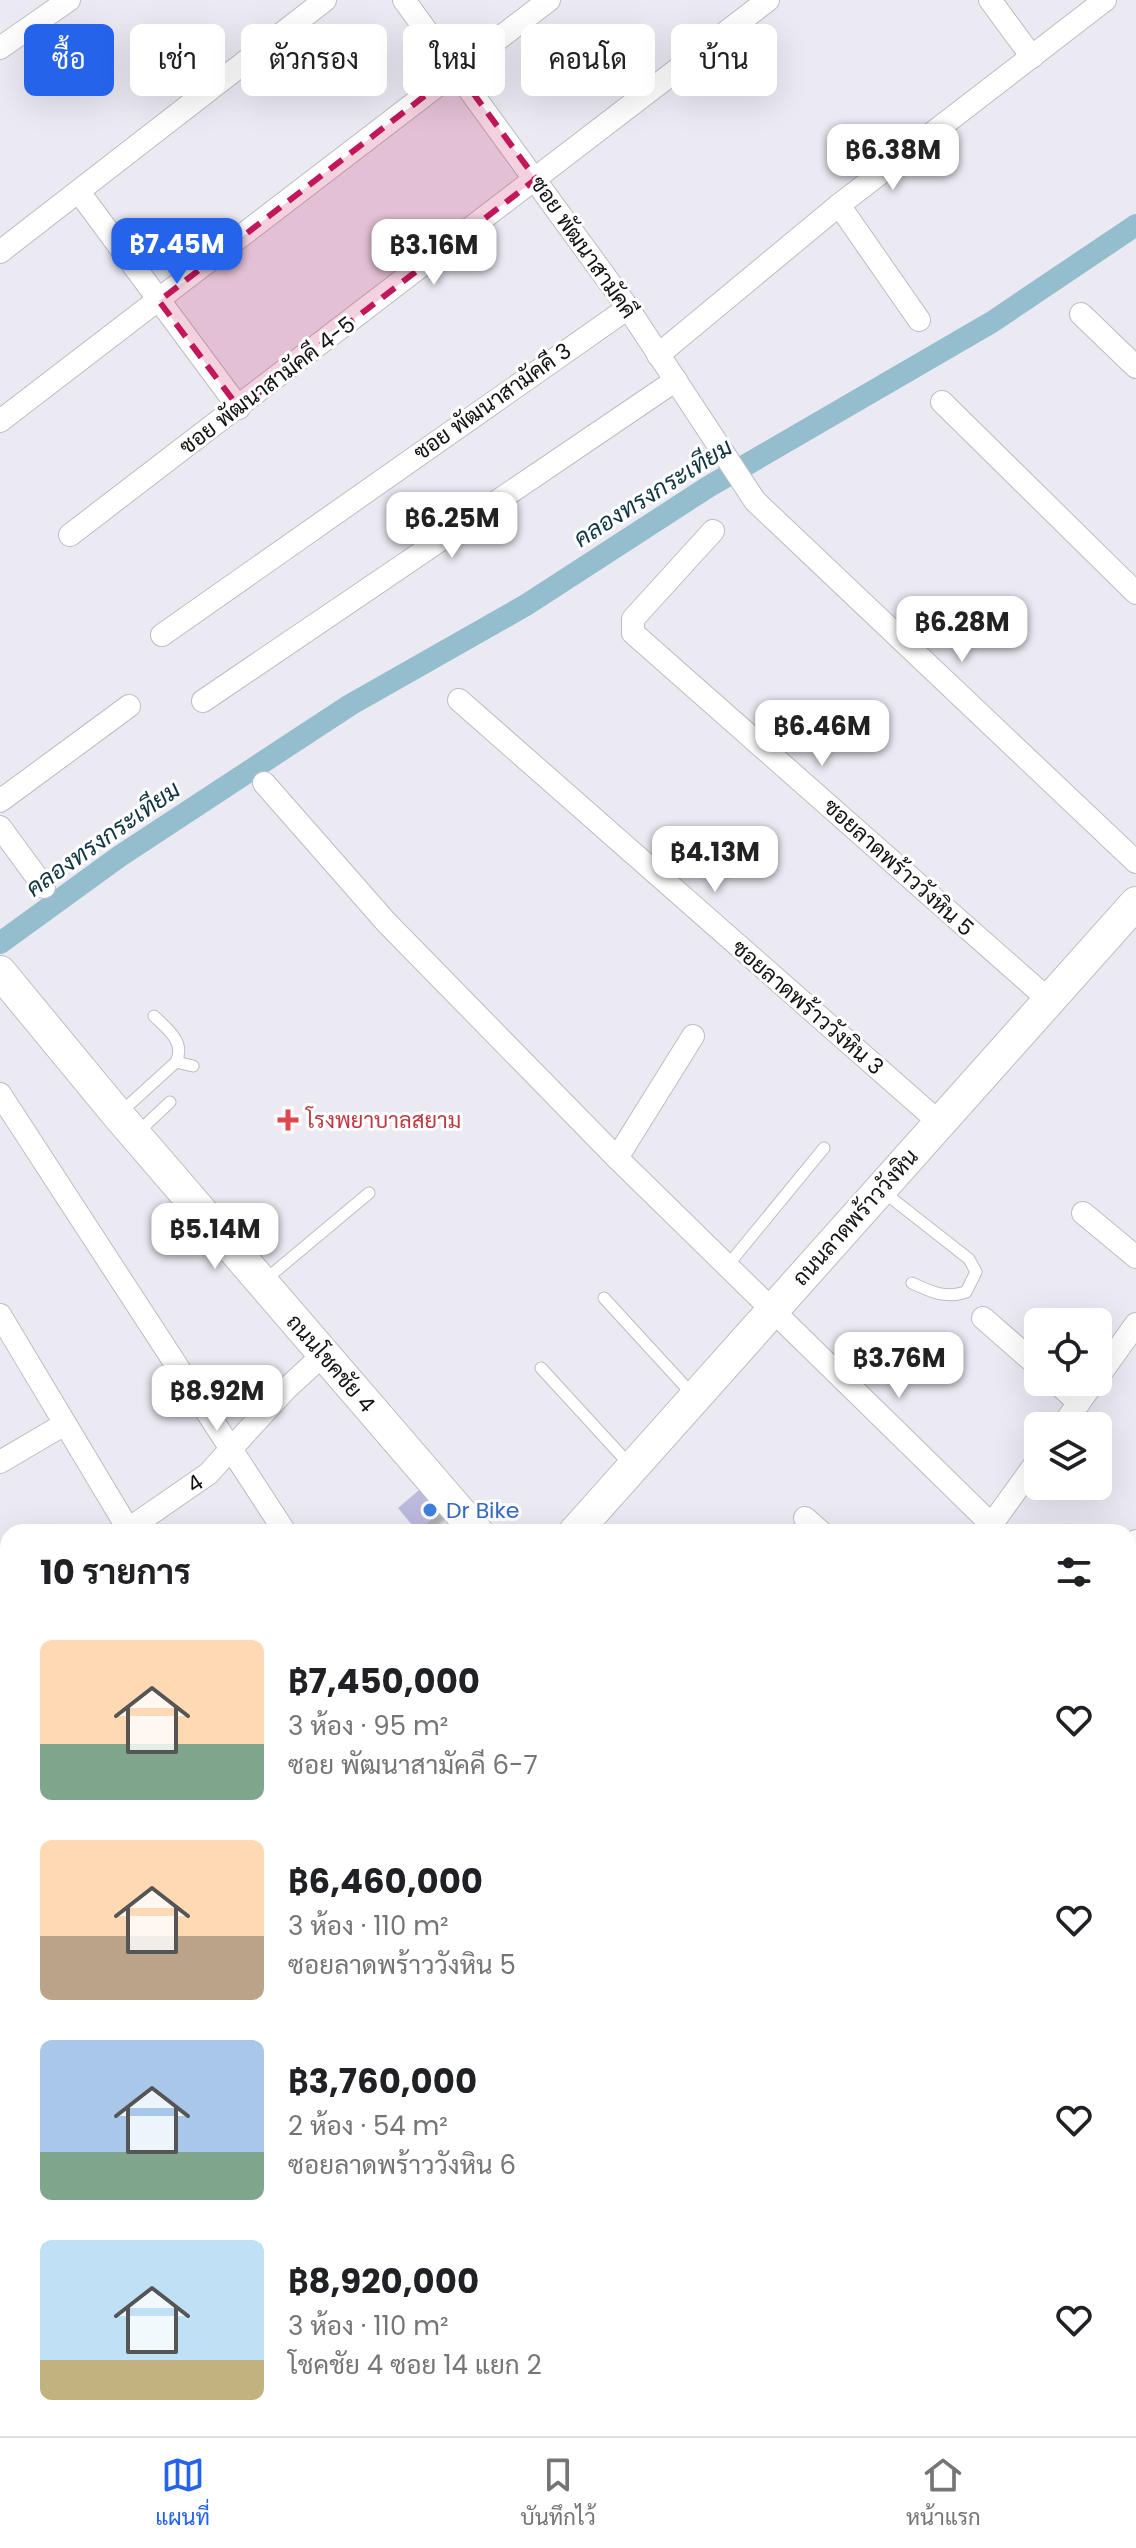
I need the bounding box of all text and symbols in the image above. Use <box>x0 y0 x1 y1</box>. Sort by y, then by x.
chip: ซื้อ <box>24 24 114 96</box>
chip: เช่า <box>130 24 225 96</box>
chip: ตัวกรอง <box>241 24 387 96</box>
chip: ใหม่ <box>403 24 505 96</box>
chip: คอนโด <box>521 24 655 96</box>
chip: บ้าน <box>671 24 777 96</box>
pin: ฿6.38M <box>828 124 958 192</box>
text: ฿6.38M <box>845 132 941 168</box>
street label: ซอย พัฒนาสามัคคี <box>523 170 644 325</box>
pin: ฿7.45M <box>112 218 242 286</box>
pin: ฿3.16M <box>369 219 499 287</box>
text: ฿7.45M <box>129 226 225 262</box>
text: ฿3.16M <box>390 227 478 263</box>
street label: ซอย พัฒนาสามัคคี 4-5 <box>173 309 362 462</box>
street label: ซอย พัฒนาสามัคคี 3 <box>407 335 577 467</box>
water label: คลองทรงกระเทียม <box>567 430 739 555</box>
pin: ฿6.25M <box>387 492 517 560</box>
text: ฿6.25M <box>404 500 500 536</box>
pin: ฿6.28M <box>897 596 1027 664</box>
text: ฿6.28M <box>914 604 1010 640</box>
pin: ฿6.46M <box>757 700 887 768</box>
text: ฿6.46M <box>773 708 871 744</box>
water label: คลองทรงกระเทียม <box>19 773 187 904</box>
street label: ซอยลาดพร้าววังหิน 5 <box>817 791 981 943</box>
pin: ฿4.13M <box>650 826 780 894</box>
text: ฿4.13M <box>670 834 760 870</box>
street label: ซอยลาดพร้าววังหิน 3 <box>725 933 890 1082</box>
place label: โรงพยาบาลสยาม <box>305 1105 461 1136</box>
marker: โรงพยาบาลสยาม <box>277 1109 299 1131</box>
street label: ถนนลาดพร้าววังหิน <box>785 1142 925 1293</box>
pin: ฿5.14M <box>150 1203 280 1271</box>
text: ฿5.14M <box>169 1211 261 1247</box>
street label: ถนนโชคชัย 4 <box>279 1307 382 1419</box>
map controls <box>1024 1308 1112 1500</box>
button: locate <box>1024 1308 1112 1396</box>
pin: ฿3.76M <box>834 1332 964 1400</box>
text: ฿3.76M <box>852 1340 946 1376</box>
pin: ฿8.92M <box>152 1365 282 1433</box>
text: ฿8.92M <box>170 1373 264 1409</box>
button: layers <box>1024 1412 1112 1500</box>
street label: 4 <box>181 1467 210 1500</box>
place label: Dr Bike <box>446 1495 520 1526</box>
marker: Dr Bike <box>421 1501 439 1519</box>
text: 10 รายการ <box>40 1548 191 1596</box>
icon: filters <box>1052 1550 1096 1594</box>
text: ฿7,450,000 <box>288 1657 480 1705</box>
icon: home <box>104 1672 200 1768</box>
icon: heart <box>1052 1698 1096 1742</box>
text: 3 ห้อง · 95 m² <box>288 1708 448 1744</box>
text: ซอย พัฒนาสามัคคี 6-7 <box>288 1747 538 1783</box>
text: ฿6,460,000 <box>288 1857 483 1905</box>
icon: home <box>104 1872 200 1968</box>
icon: heart <box>1052 1898 1096 1942</box>
text: 3 ห้อง · 110 m² <box>288 1908 449 1944</box>
text: ซอยลาดพร้าววังหิน 5 <box>288 1947 516 1983</box>
text: ฿3,760,000 <box>288 2057 477 2105</box>
icon: home <box>104 2072 200 2168</box>
icon: heart <box>1052 2098 1096 2142</box>
text: 2 ห้อง · 54 m² <box>288 2108 448 2144</box>
text: ซอยลาดพร้าววังหิน 6 <box>288 2147 516 2183</box>
text: ฿8,920,000 <box>288 2257 479 2305</box>
icon: home <box>104 2272 200 2368</box>
icon: heart <box>1052 2298 1096 2342</box>
text: 3 ห้อง · 110 m² <box>288 2308 449 2344</box>
text: โชคชัย 4 ซอย 14 แยก 2 <box>288 2347 542 2383</box>
tab: แผนที่ <box>155 2453 210 2534</box>
tab: บันทึกไว้ <box>520 2453 596 2534</box>
tab: หน้าแรก <box>906 2453 981 2534</box>

